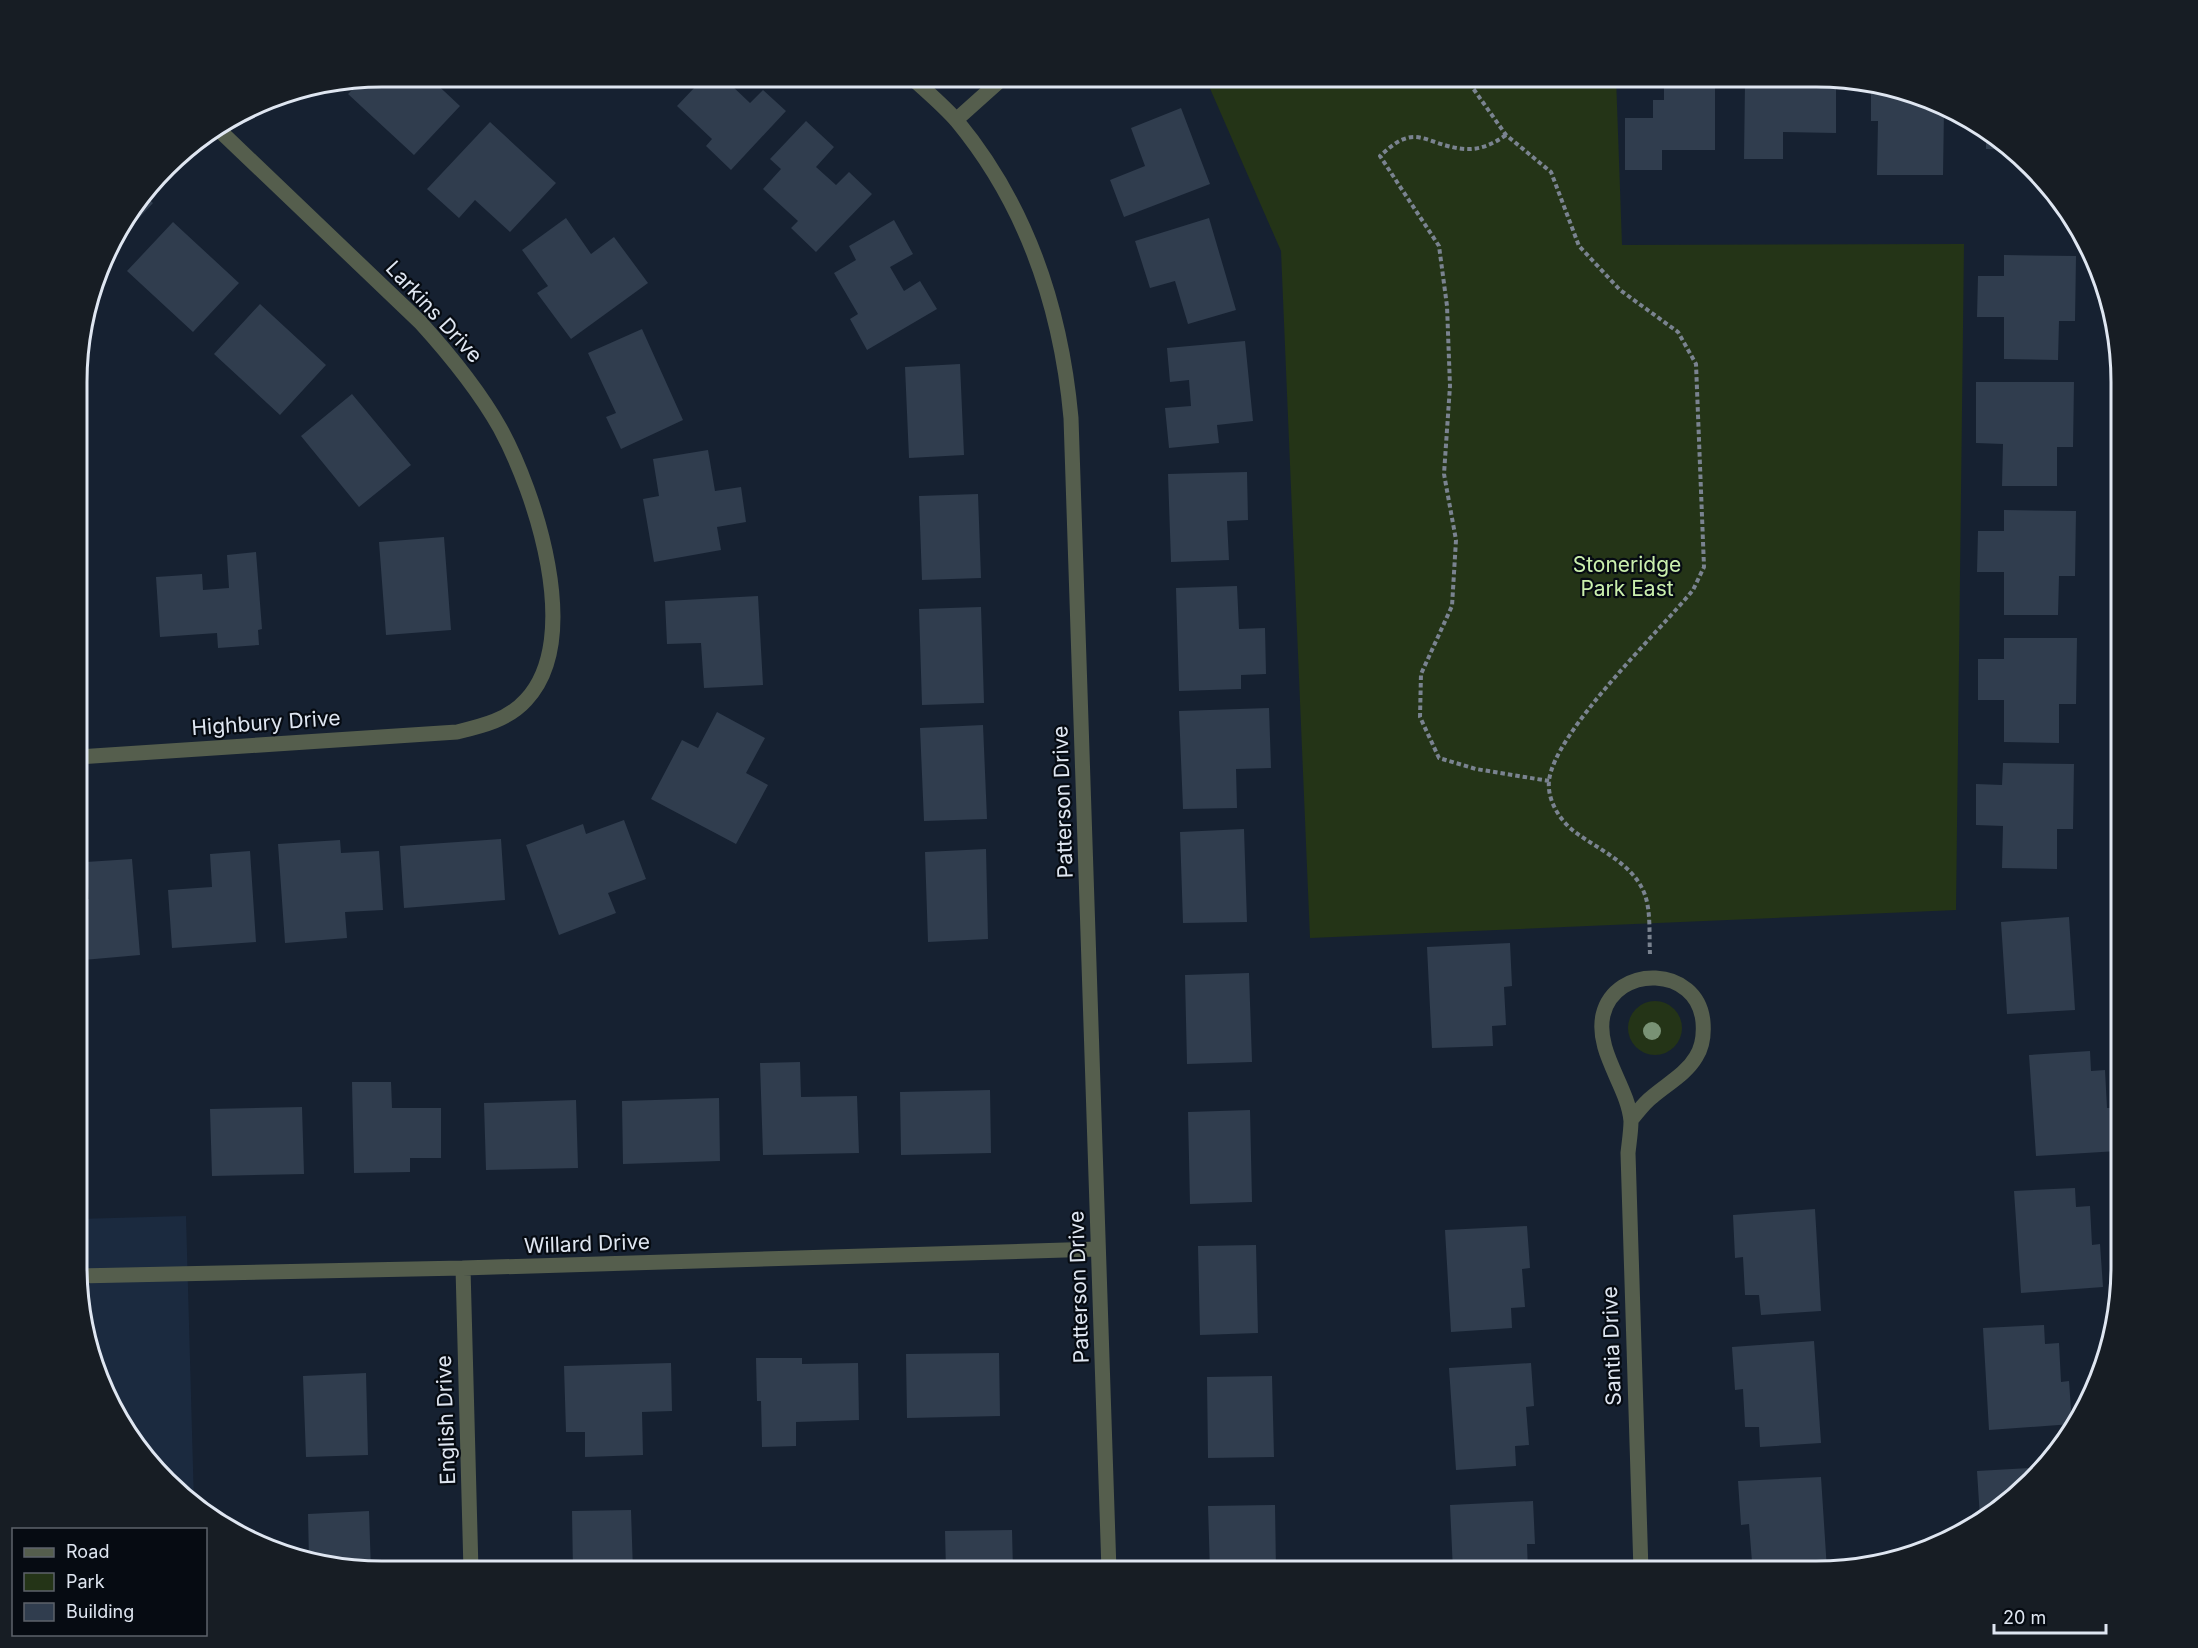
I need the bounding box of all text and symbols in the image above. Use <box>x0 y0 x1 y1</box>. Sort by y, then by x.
street label: Larkins Drive <box>381 256 488 368</box>
park label: Stoneridge Park East <box>1573 552 1681 601</box>
street label: Highbury Drive <box>191 705 341 740</box>
street label: Patterson Drive <box>1047 725 1078 879</box>
street label: Patterson Drive <box>1063 1210 1094 1364</box>
street label: Willard Drive <box>523 1229 650 1258</box>
street label: Santia Drive <box>1597 1286 1626 1406</box>
street label: English Drive <box>431 1355 460 1485</box>
legend <box>12 1528 207 1636</box>
text: Road <box>66 1541 109 1562</box>
text: Park <box>66 1571 105 1592</box>
scale bar <box>1994 1597 2106 1635</box>
text: Building <box>66 1601 134 1622</box>
text: 20 m <box>2003 1607 2046 1628</box>

